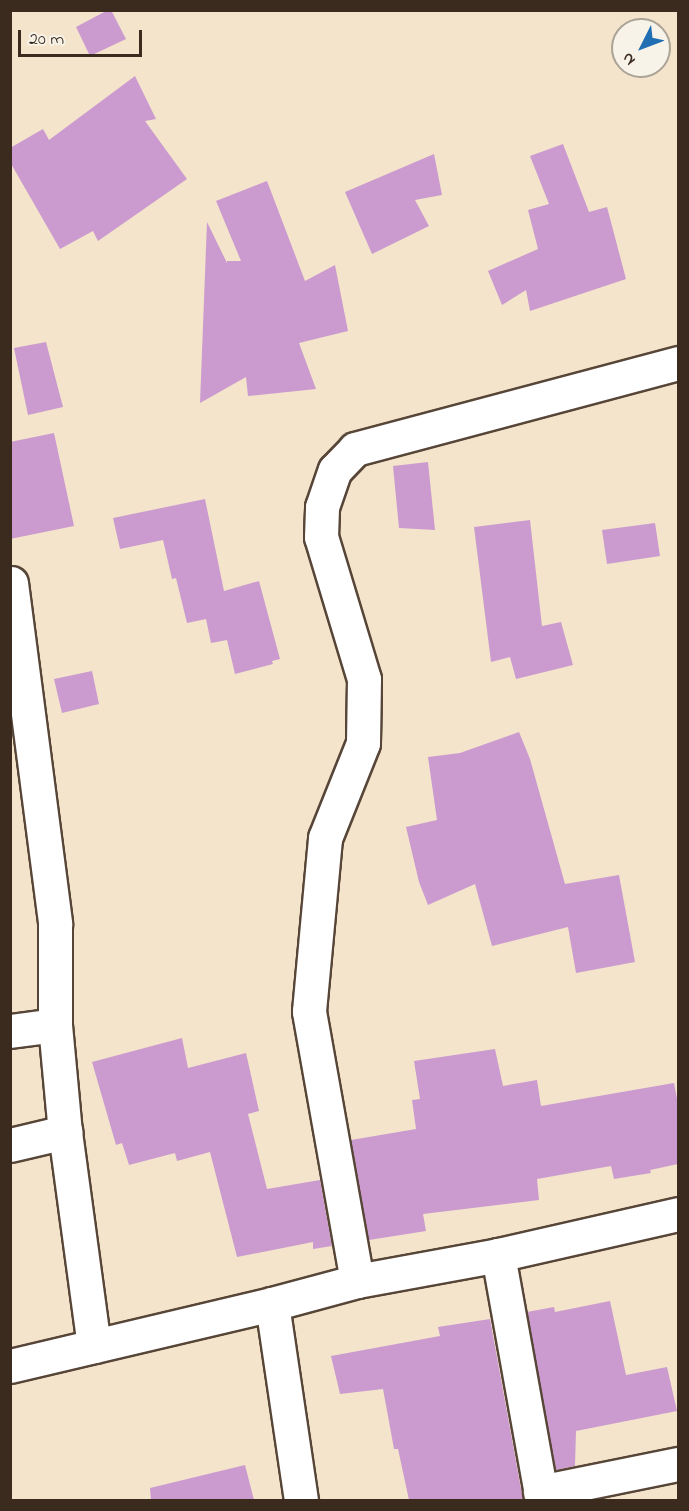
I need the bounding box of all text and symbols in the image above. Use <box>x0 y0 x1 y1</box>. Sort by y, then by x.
scale bar <box>21 18 146 56</box>
north arrow <box>611 18 671 78</box>
text: 20 m <box>29 27 64 53</box>
text: N <box>617 47 642 71</box>

